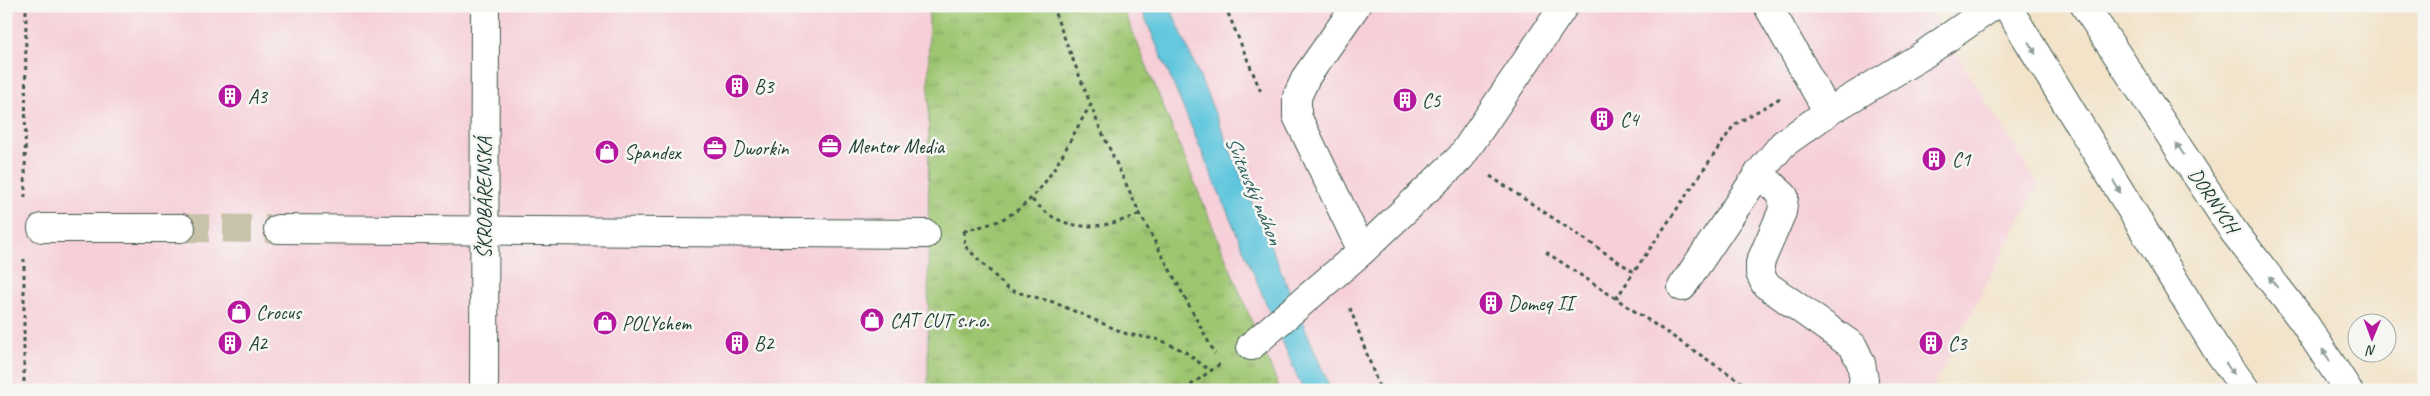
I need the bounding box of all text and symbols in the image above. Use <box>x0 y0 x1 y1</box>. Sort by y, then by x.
one-way arrow <box>2027 41 2037 54</box>
building icon: B3 <box>724 73 750 99</box>
place label: B3 <box>754 74 775 99</box>
building icon: A3 <box>217 83 243 109</box>
place label: A3 <box>248 84 269 109</box>
building icon: C5 <box>1392 87 1418 113</box>
place label: C5 <box>1422 88 1441 113</box>
building icon: C4 <box>1589 106 1615 132</box>
place label: C4 <box>1620 107 1640 132</box>
water label: Svitavský náhon <box>1220 132 1289 249</box>
office icon: Mentor Media <box>817 133 843 159</box>
street label: ŠKROBÁRENSKÁ <box>472 134 497 259</box>
place label: Mentor Media <box>848 134 946 159</box>
office icon: Dworkin <box>702 135 728 161</box>
place label: Dworkin <box>732 136 790 161</box>
shop icon: Spandex <box>594 139 620 165</box>
place label: Spandex <box>624 140 682 165</box>
one-way arrow <box>2175 143 2184 156</box>
building icon: C1 <box>1921 146 1947 172</box>
place label: C1 <box>1952 147 1971 172</box>
street label: DORNYCH <box>2183 163 2246 241</box>
one-way arrow <box>2112 180 2121 193</box>
one-way arrow <box>2268 276 2279 289</box>
building icon: Domeq II <box>1478 290 1504 316</box>
place label: Domeq II <box>1508 291 1577 316</box>
shop icon: Crocus <box>226 299 252 325</box>
place label: Crocus <box>256 300 303 325</box>
shop icon: CAT CUT s.r.o. <box>859 307 885 333</box>
place label: CAT CUT s.r.o. <box>890 308 989 333</box>
shop icon: POLYchem <box>592 310 618 336</box>
place label: POLYchem <box>622 311 692 336</box>
north arrow <box>2348 314 2398 364</box>
building icon: A2 <box>217 330 243 356</box>
building icon: B2 <box>724 330 750 356</box>
building icon: C3 <box>1918 330 1944 356</box>
place label: A2 <box>248 331 269 356</box>
place label: B2 <box>754 331 775 356</box>
place label: C3 <box>1948 331 1968 356</box>
text: N <box>2365 342 2376 359</box>
one-way arrow <box>2321 349 2330 362</box>
one-way arrow <box>2225 362 2235 376</box>

